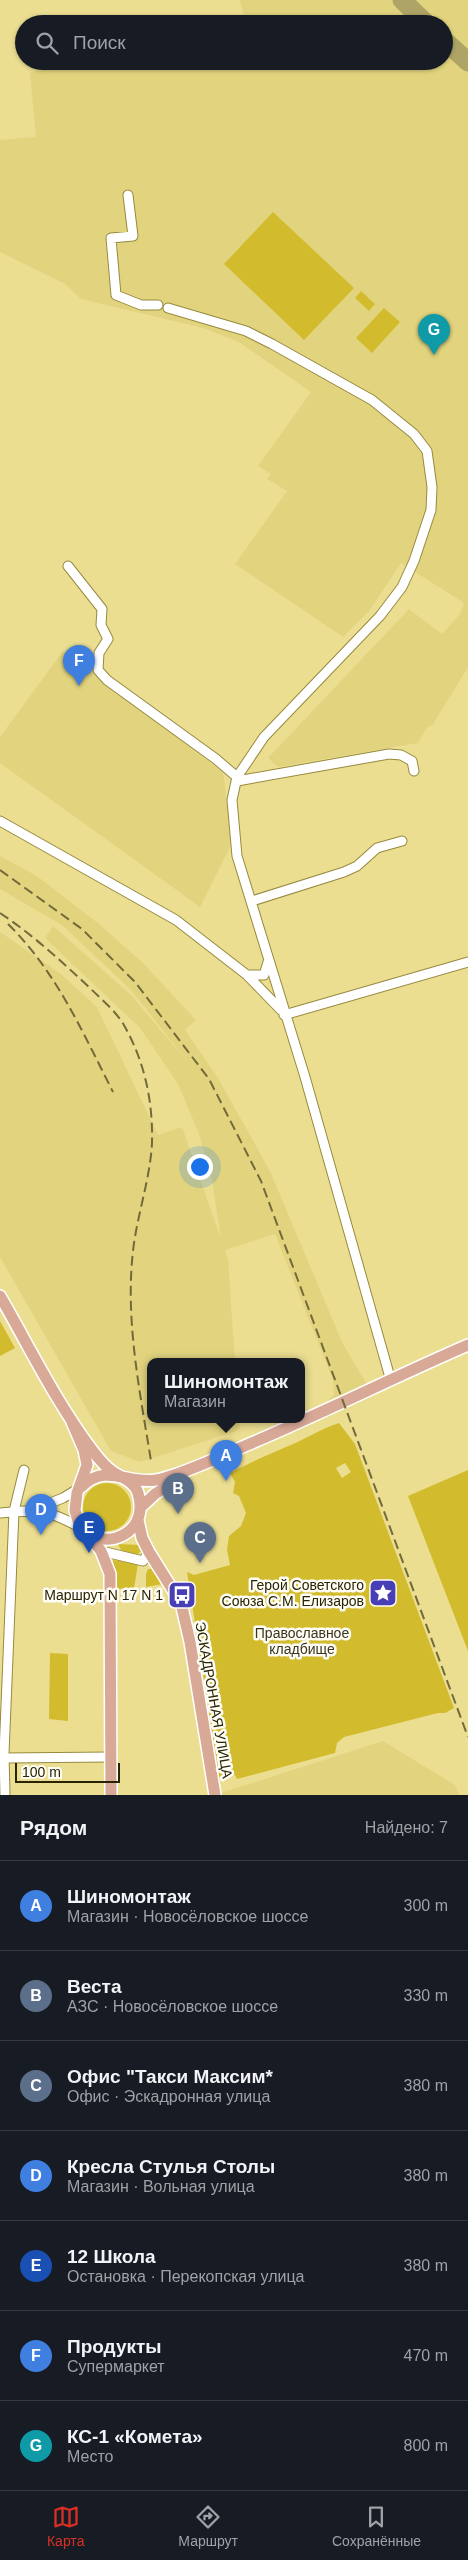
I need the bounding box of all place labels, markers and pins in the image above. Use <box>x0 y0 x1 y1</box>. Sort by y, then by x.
pin: G <box>418 314 450 355</box>
pin: F <box>63 645 95 686</box>
pin: A <box>210 1440 242 1481</box>
pin: B <box>162 1473 194 1514</box>
pin: D <box>25 1494 57 1535</box>
pin: E <box>73 1512 105 1553</box>
pin: C <box>184 1522 216 1563</box>
place label: Герой Советского Союза С.М. Елизаров <box>222 1577 364 1609</box>
place icon: Герой Советского Союза С.М. Елизаров <box>368 1578 398 1608</box>
bus stop icon: Маршрут N 17 N 1 <box>167 1580 197 1610</box>
place label: Маршрут N 17 N 1 <box>44 1587 163 1603</box>

